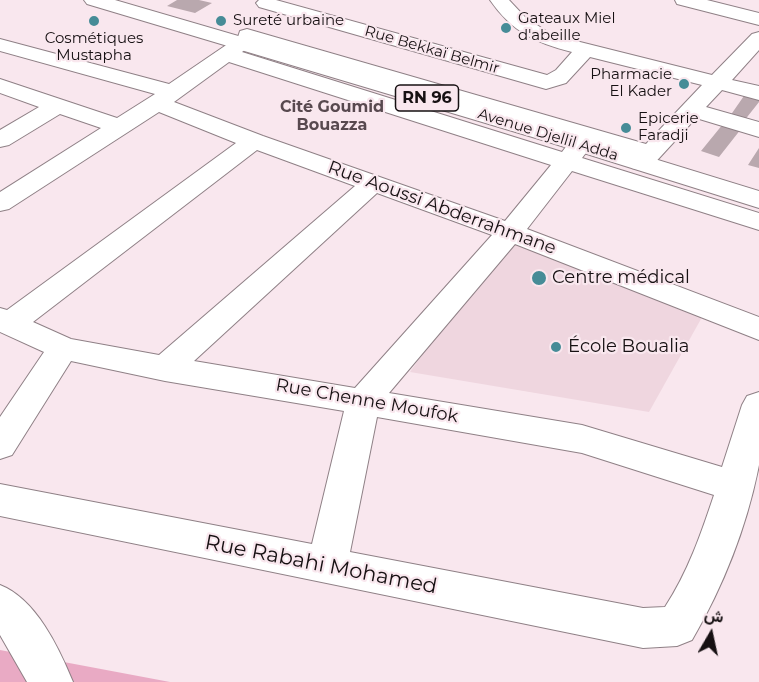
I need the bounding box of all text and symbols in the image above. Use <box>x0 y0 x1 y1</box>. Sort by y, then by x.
place label: Gateaux Miel d'abeille <box>518 10 615 45</box>
place label: Sureté urbaine <box>233 12 344 30</box>
marker: Cosmétiques Mustapha <box>87 14 101 28</box>
marker: Sureté urbaine <box>214 14 228 28</box>
marker: Gateaux Miel d'abeille <box>499 21 513 35</box>
street label: Rue Bekkaï Belmir <box>363 22 501 78</box>
place label: Cosmétiques Mustapha <box>45 30 143 65</box>
place label: Pharmacie El Kader <box>590 66 672 101</box>
marker: Pharmacie El Kader <box>677 77 691 91</box>
road number: RN 96 <box>396 85 458 111</box>
district label: Cité Goumid Bouazza <box>280 97 384 135</box>
street label: Avenue Djellil Adda <box>476 105 620 165</box>
place label: Epicerie Faradji <box>638 110 699 145</box>
marker: Epicerie Faradji <box>619 121 633 135</box>
street label: Rue Aoussi Abderrahmane <box>325 157 559 259</box>
place label: Centre médical <box>552 267 690 289</box>
marker: Centre médical <box>530 269 548 287</box>
place label: École Boualia <box>568 336 689 358</box>
marker: École Boualia <box>549 340 563 354</box>
street label: Rue Chenne Moufok <box>274 374 460 428</box>
street label: Rue Rabahi Mohamed <box>203 530 439 600</box>
north arrow <box>681 604 741 664</box>
text: ش <box>703 605 725 627</box>

